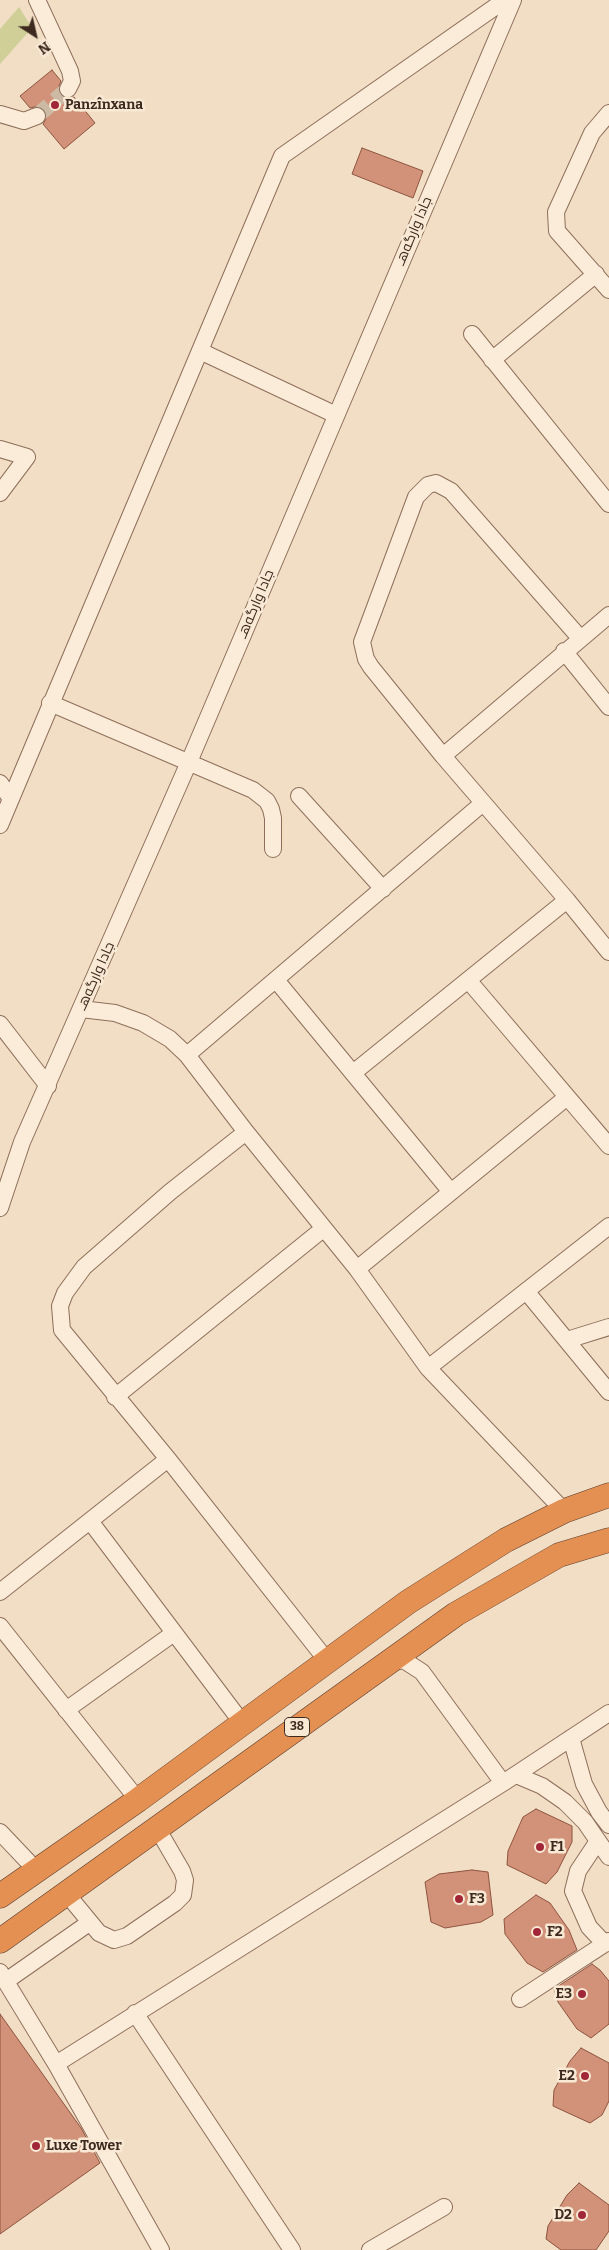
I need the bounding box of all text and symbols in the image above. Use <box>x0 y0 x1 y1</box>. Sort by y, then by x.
north arrow <box>10 10 60 60</box>
text: N <box>35 38 53 58</box>
place label: Panzînxana <box>65 97 143 113</box>
marker: Panzînxana <box>49 99 61 111</box>
street label: جادا وارگه‌هـ <box>392 194 436 268</box>
street label: جادا وارگه‌هـ <box>234 567 278 641</box>
street label: جادا وارگه‌هـ <box>74 939 118 1013</box>
road number: 38 <box>284 1718 310 1736</box>
place label: F1 <box>550 1839 564 1855</box>
marker: F1 <box>534 1841 546 1853</box>
place label: F3 <box>469 1891 485 1907</box>
marker: F3 <box>453 1893 465 1905</box>
place label: F2 <box>547 1924 563 1940</box>
marker: F2 <box>531 1926 543 1938</box>
place label: E3 <box>555 1986 572 2002</box>
marker: E3 <box>576 1988 588 2000</box>
place label: E2 <box>559 2068 575 2084</box>
marker: E2 <box>579 2070 591 2082</box>
place label: Luxe Tower <box>46 2138 122 2154</box>
marker: Luxe Tower <box>30 2140 42 2152</box>
place label: D2 <box>554 2207 572 2223</box>
marker: D2 <box>576 2209 588 2221</box>

